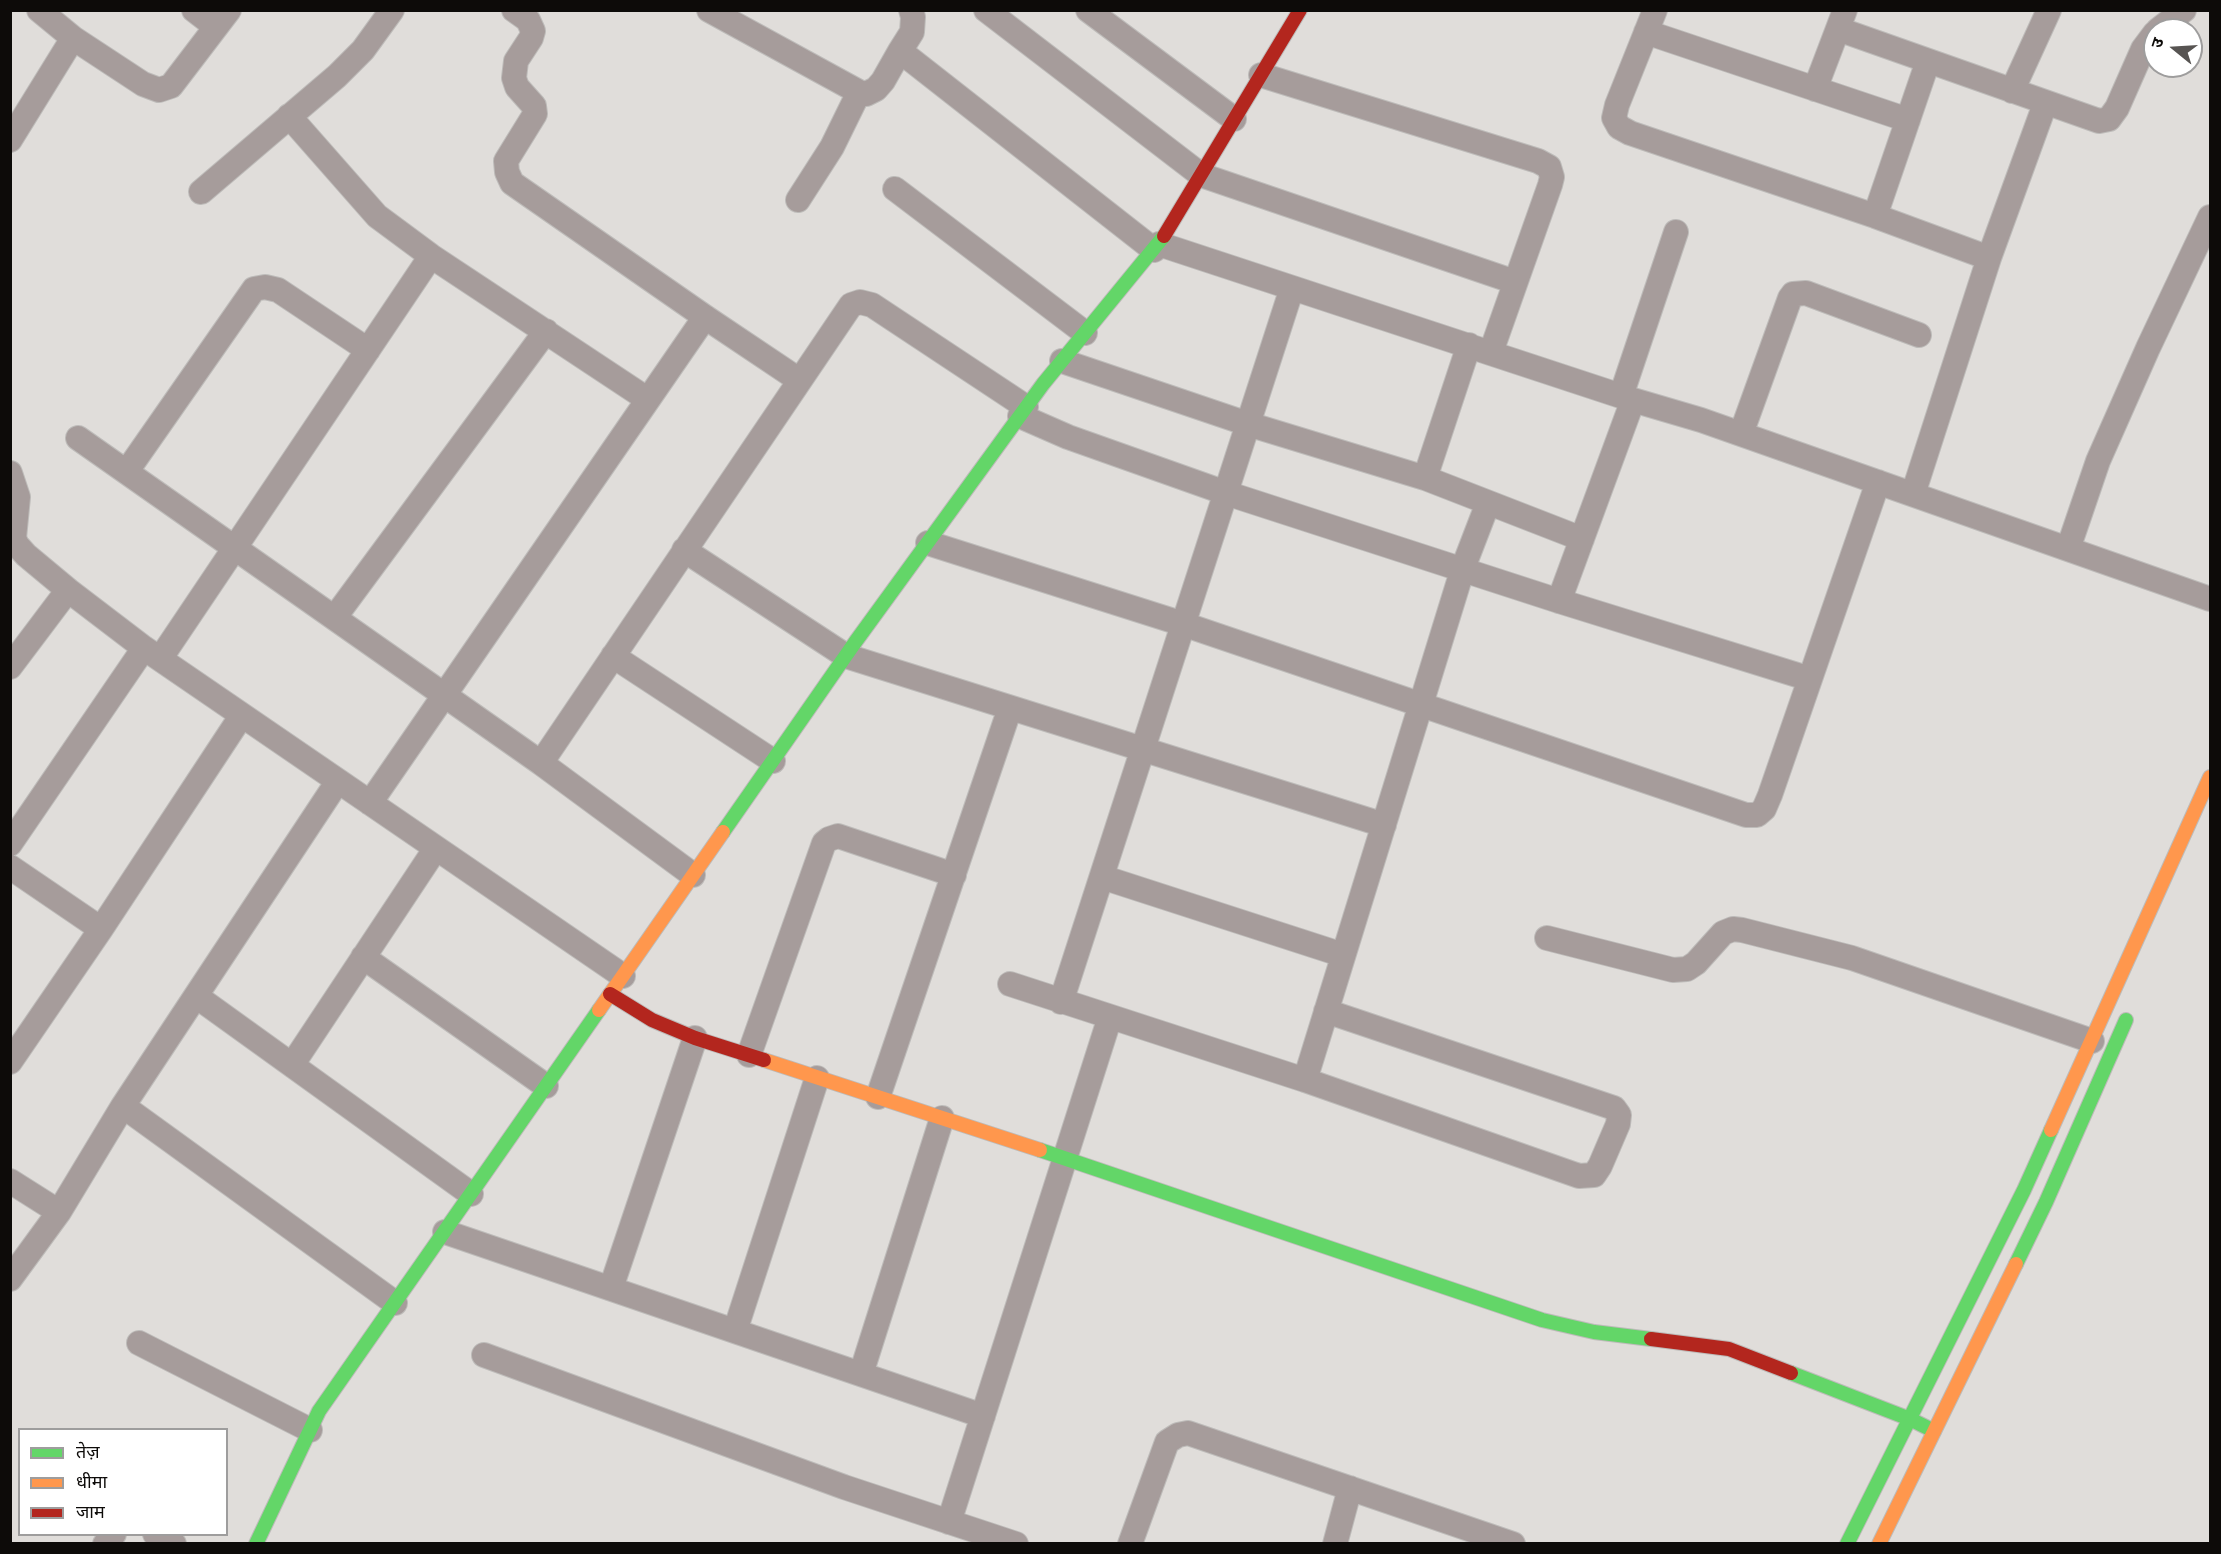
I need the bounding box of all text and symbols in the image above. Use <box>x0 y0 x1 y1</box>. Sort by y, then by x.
north arrow <box>2143 18 2203 78</box>
text: उ <box>2147 36 2168 50</box>
legend <box>18 1428 228 1536</box>
text: तेज़ <box>76 1441 100 1462</box>
text: धीमा <box>76 1471 107 1492</box>
text: जाम <box>76 1501 105 1522</box>

